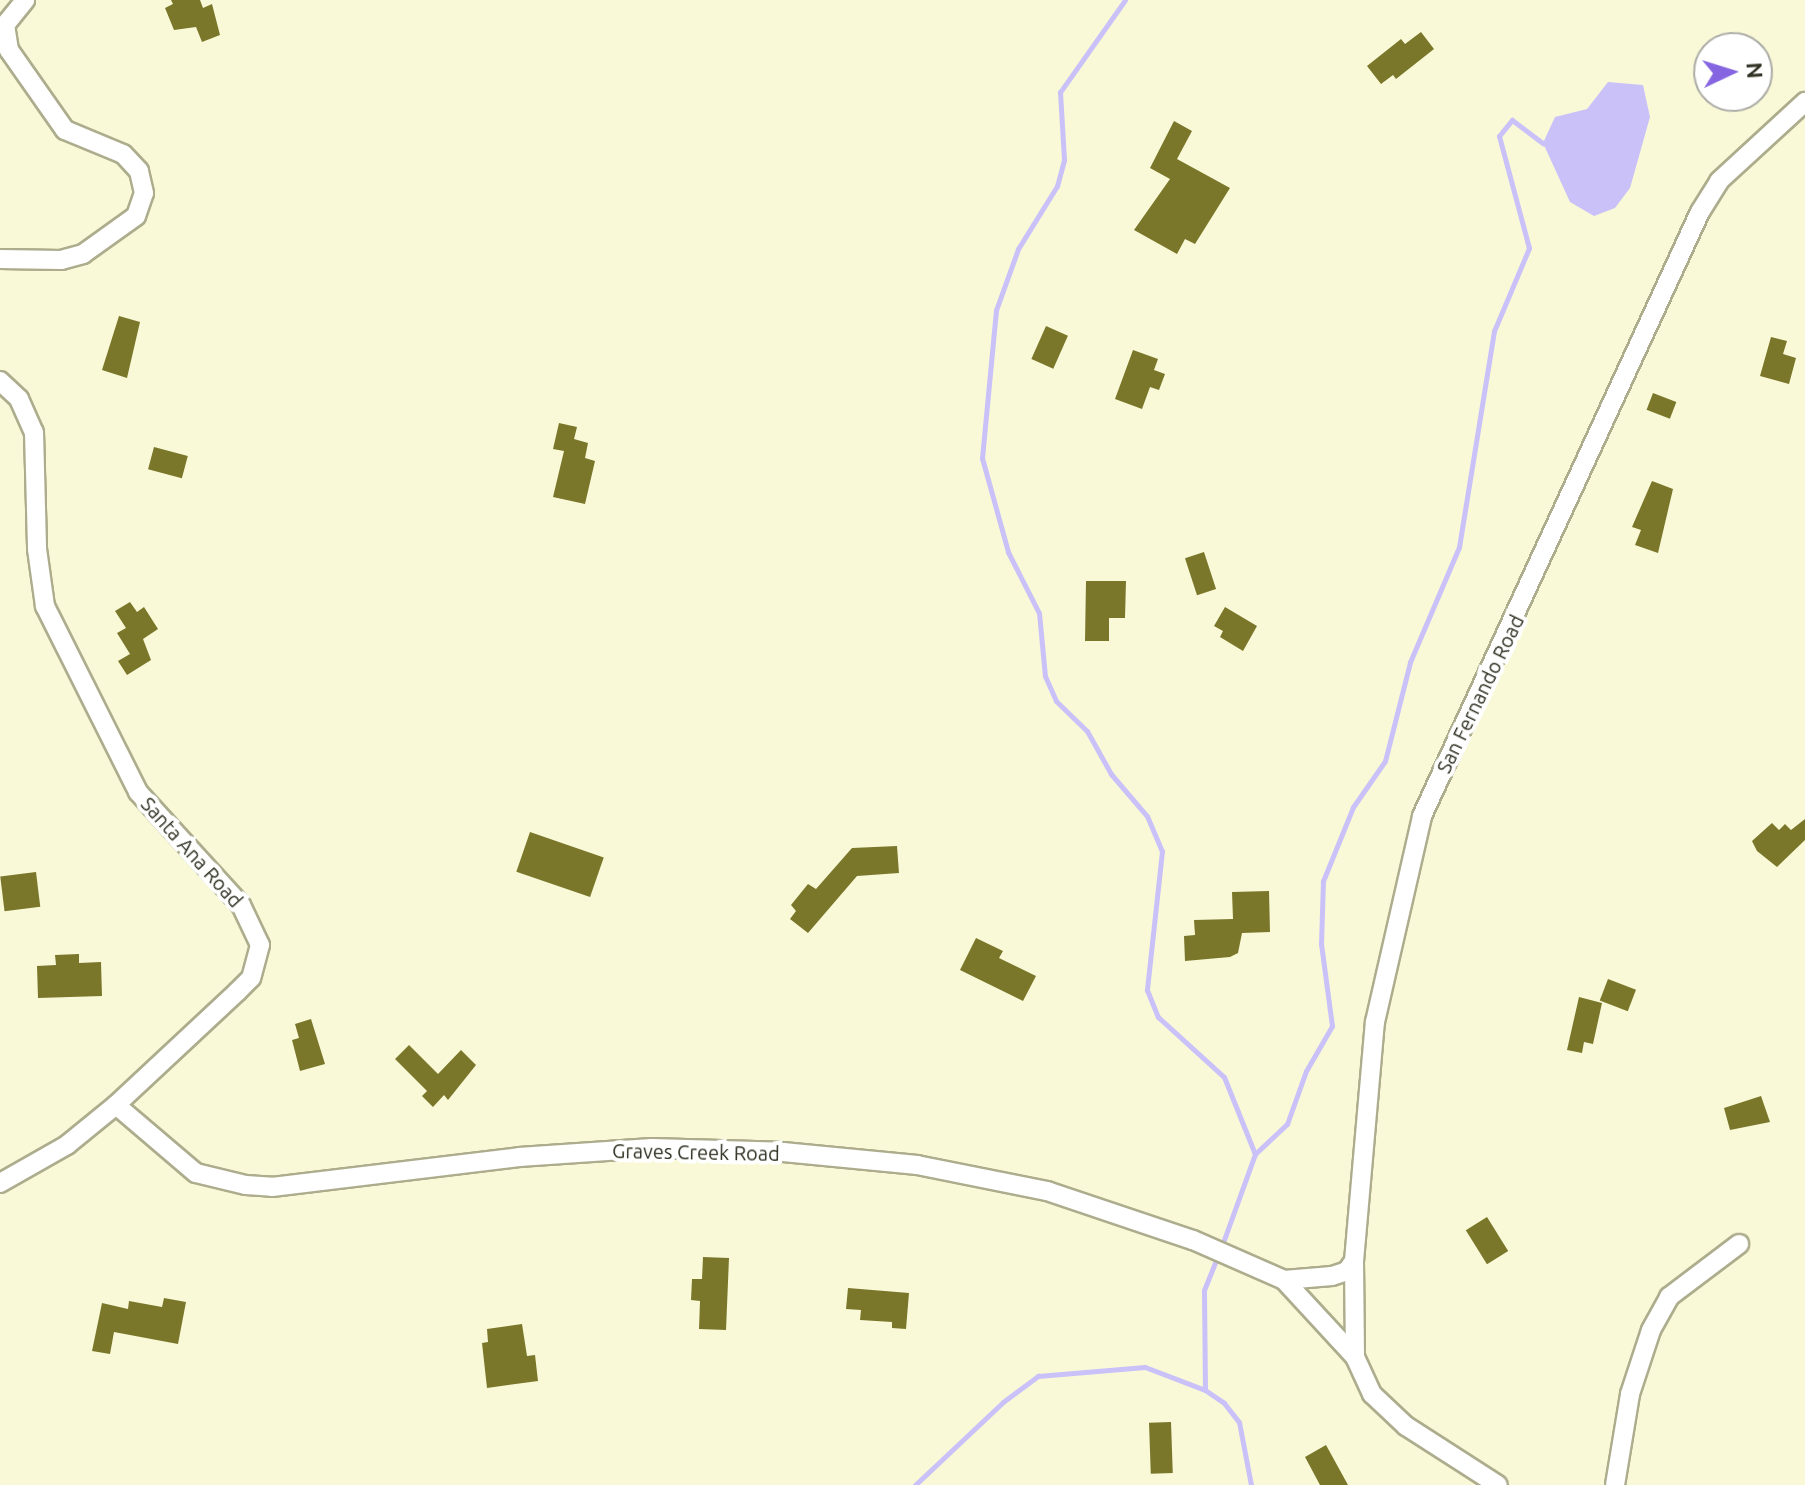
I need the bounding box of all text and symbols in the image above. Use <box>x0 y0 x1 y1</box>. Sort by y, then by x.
north arrow <box>1693 32 1773 112</box>
text: N <box>1742 61 1768 79</box>
street label: San Fernando Road <box>1431 611 1529 777</box>
street label: Santa Ana Road <box>136 792 248 912</box>
street label: Graves Creek Road <box>612 1139 780 1165</box>

